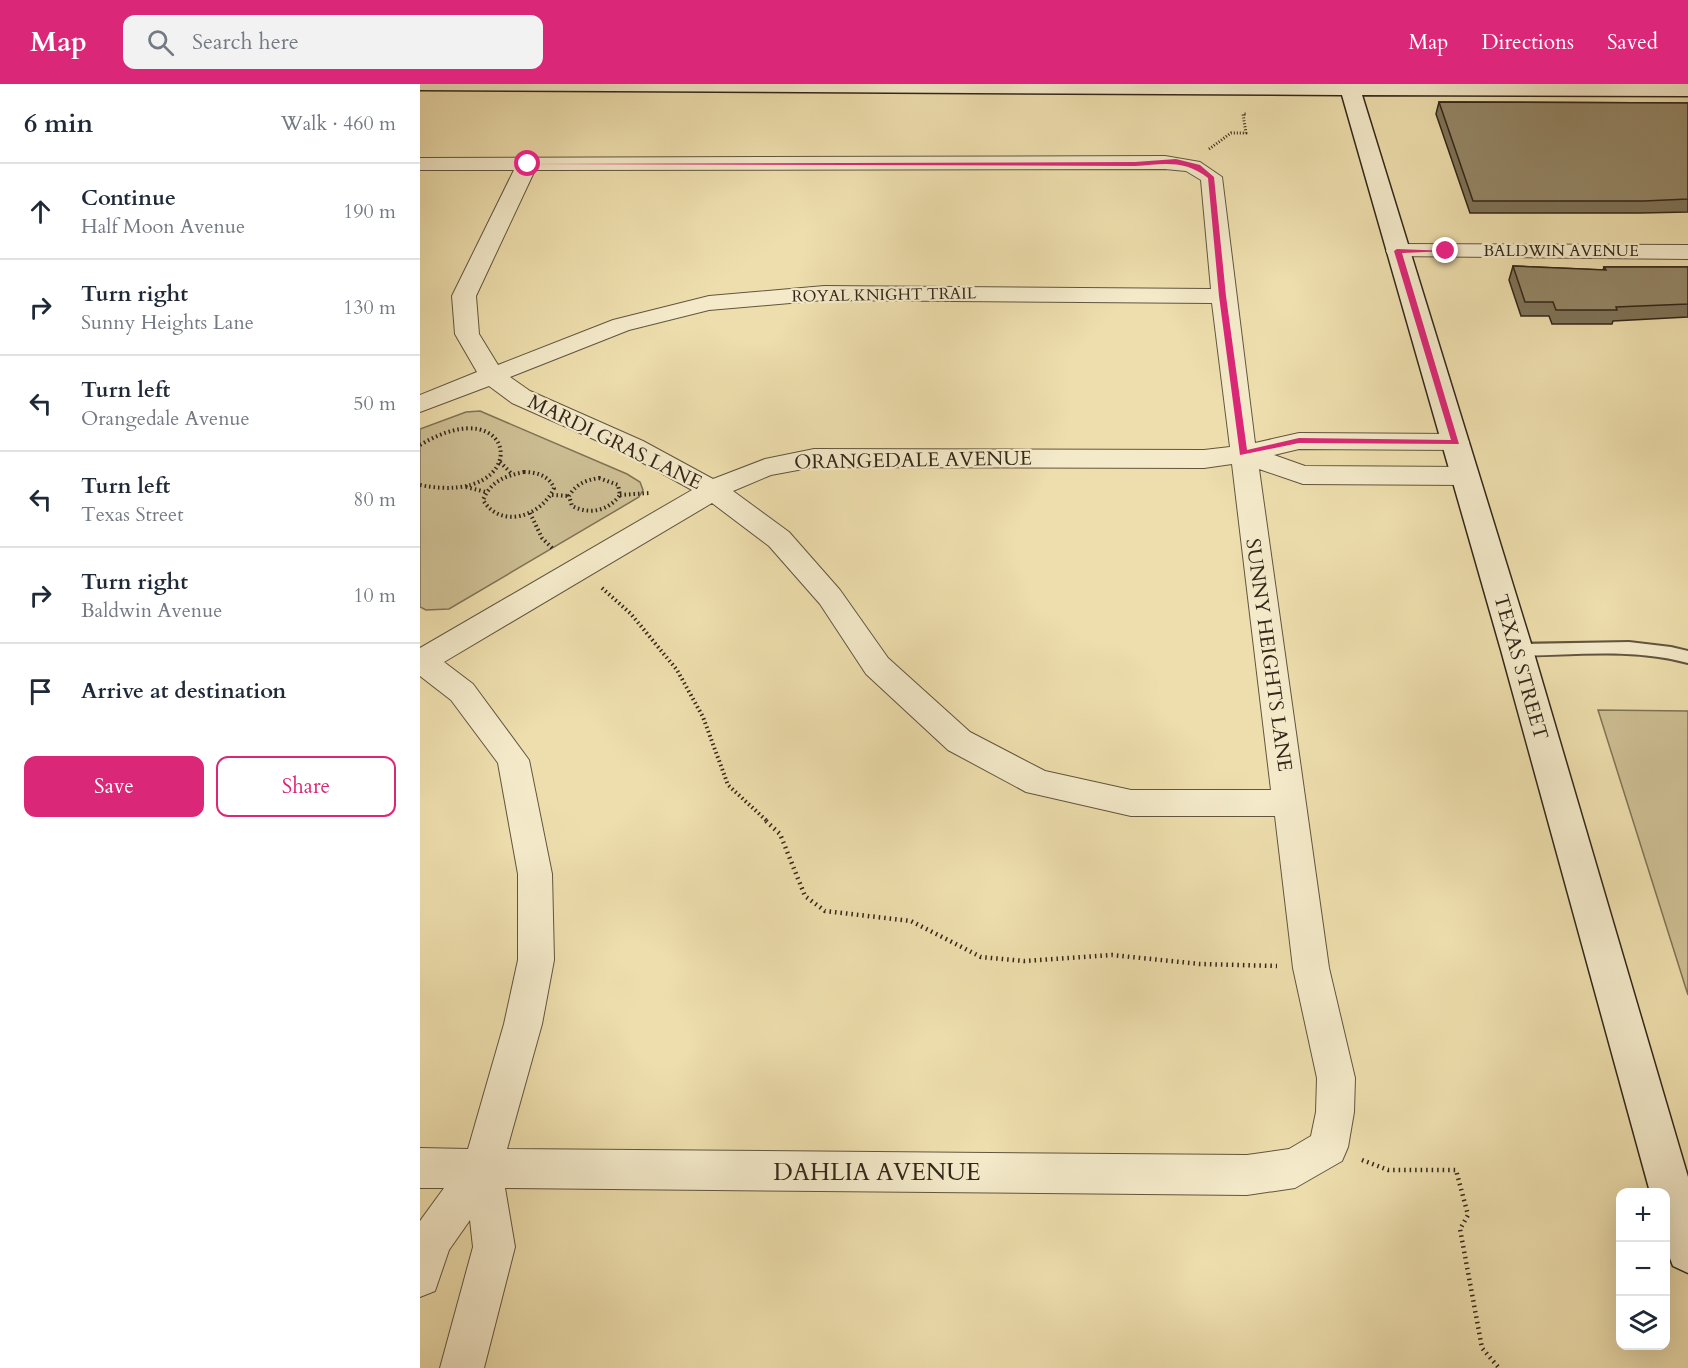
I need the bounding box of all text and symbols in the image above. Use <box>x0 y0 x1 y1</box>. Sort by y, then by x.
search box <box>123 15 543 69</box>
text: Map <box>30 23 87 61</box>
icon: search <box>144 26 177 59</box>
text: Search here <box>192 27 299 57</box>
text: Map <box>1408 28 1448 57</box>
text: Directions <box>1481 28 1574 57</box>
text: Saved <box>1607 28 1658 57</box>
text: 6 min <box>24 106 93 141</box>
text: Walk · 460 m <box>281 110 396 137</box>
route start <box>514 150 540 176</box>
text: Continue <box>81 183 176 213</box>
icon: ahead <box>24 195 57 228</box>
text: 190 m <box>343 198 396 225</box>
text: Half Moon Avenue <box>81 213 245 240</box>
route end <box>1432 237 1458 263</box>
street label: BALDWIN AVENUE <box>1483 240 1639 262</box>
text: Turn right <box>81 279 188 309</box>
street label: ROYAL KNIGHT TRAIL <box>792 282 977 308</box>
icon: right <box>24 291 57 324</box>
text: 130 m <box>343 294 396 321</box>
text: Sunny Heights Lane <box>81 309 254 336</box>
text: Turn left <box>81 375 170 405</box>
icon: left <box>24 387 57 420</box>
street label: MARDI GRAS LANE <box>524 388 706 496</box>
text: 50 m <box>353 390 396 417</box>
text: Orangedale Avenue <box>81 405 250 432</box>
street label: ORANGEDALE AVENUE <box>794 444 1032 476</box>
text: Turn left <box>81 471 170 501</box>
icon: left <box>24 483 57 516</box>
text: 80 m <box>353 486 396 513</box>
text: Texas Street <box>81 501 184 528</box>
street label: SUNNY HEIGHTS LANE <box>1239 537 1299 773</box>
text: Turn right <box>81 567 188 597</box>
icon: right <box>24 579 57 612</box>
text: 10 m <box>353 582 396 609</box>
street label: TEXAS STREET <box>1487 591 1555 743</box>
text: Baldwin Avenue <box>81 597 222 624</box>
icon: arrive <box>24 675 57 708</box>
text: Arrive at destination <box>81 676 286 706</box>
button: Save <box>24 756 204 817</box>
button: Share <box>216 756 396 817</box>
street label: DAHLIA AVENUE <box>773 1156 981 1189</box>
map controls <box>1616 1188 1670 1350</box>
button: + <box>1616 1188 1670 1242</box>
button: − <box>1616 1242 1670 1296</box>
button: layers <box>1616 1296 1670 1350</box>

